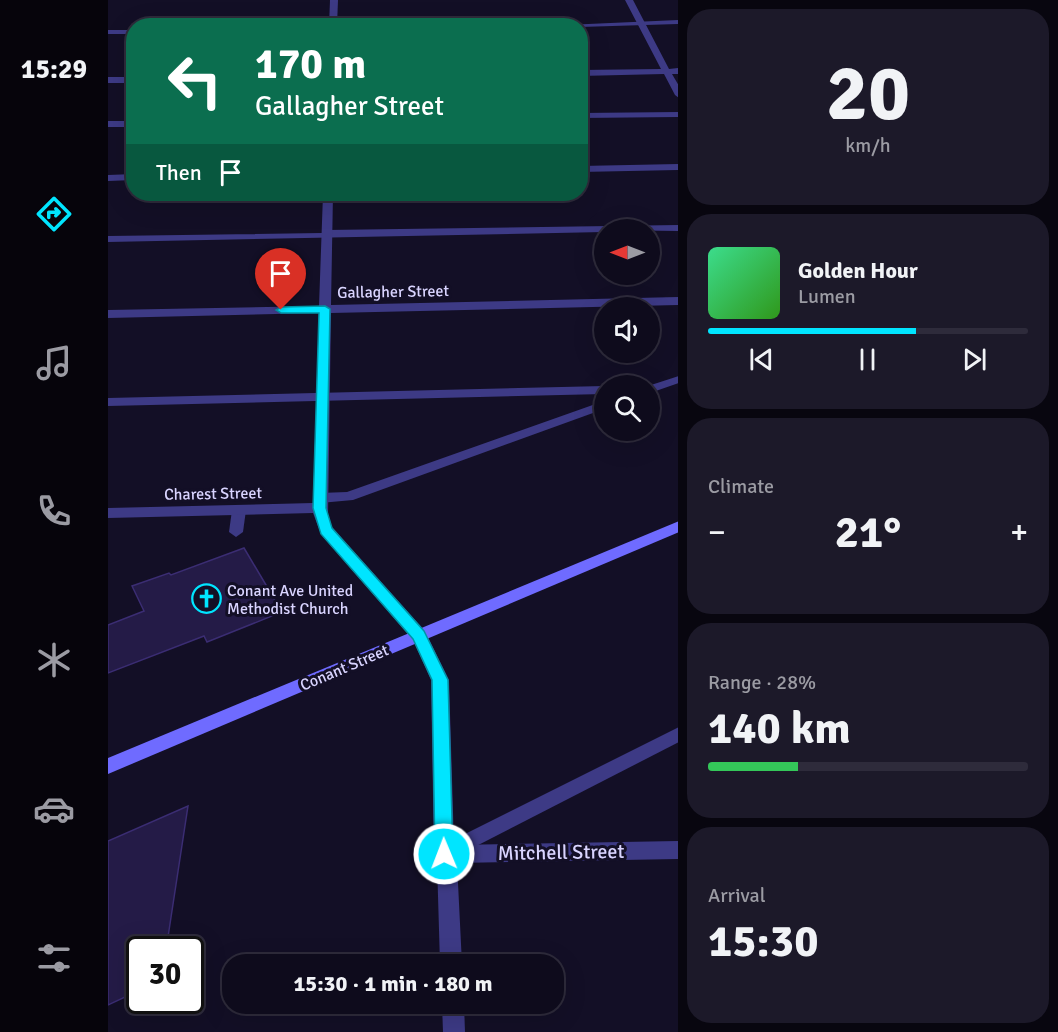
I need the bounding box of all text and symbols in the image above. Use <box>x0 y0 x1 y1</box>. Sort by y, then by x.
text: 170 m <box>255 39 366 90</box>
icon: left <box>156 42 234 120</box>
text: 20 <box>826 46 910 142</box>
text: 15:29 <box>21 53 87 86</box>
text: Gallagher Street <box>255 90 444 123</box>
text: km/h <box>845 133 891 158</box>
icon: arrive <box>214 156 247 189</box>
text: Then <box>156 159 202 186</box>
icon: directions <box>33 193 75 235</box>
north arrow <box>594 219 660 285</box>
map controls <box>594 219 660 441</box>
pin <box>255 248 306 310</box>
icon: arrive <box>264 257 297 290</box>
text: Golden Hour <box>798 257 918 284</box>
street label: Gallagher Street <box>337 281 450 303</box>
text: Lumen <box>798 284 856 309</box>
button: sound <box>594 297 660 363</box>
icon: music <box>33 342 75 384</box>
icon: previous <box>745 343 778 376</box>
icon: pause <box>851 343 884 376</box>
icon: next <box>958 343 991 376</box>
button: search <box>594 375 660 441</box>
text: Climate <box>708 474 774 499</box>
street label: Charest Street <box>164 483 263 505</box>
icon: phone <box>33 490 75 532</box>
text: 21° <box>835 505 901 560</box>
text: − <box>708 512 726 553</box>
text: + <box>1010 512 1028 553</box>
place label: Conant Ave United Methodist Church <box>227 581 353 619</box>
church icon: Conant Ave United Methodist Church <box>190 583 222 615</box>
icon: climate <box>33 639 75 681</box>
street label: Conant Street <box>297 640 392 696</box>
text: Range · 28% <box>708 670 816 695</box>
text: 140 km <box>708 701 851 756</box>
icon: car <box>33 788 75 830</box>
position arrow <box>412 822 476 886</box>
street label: Mitchell Street <box>497 839 625 866</box>
text: Arrival <box>708 883 766 908</box>
text: 15:30 <box>708 914 818 969</box>
speed limit sign: 30 <box>126 936 204 1014</box>
icon: filters <box>33 937 75 979</box>
text: 15:30 · 1 min · 180 m <box>293 970 493 997</box>

